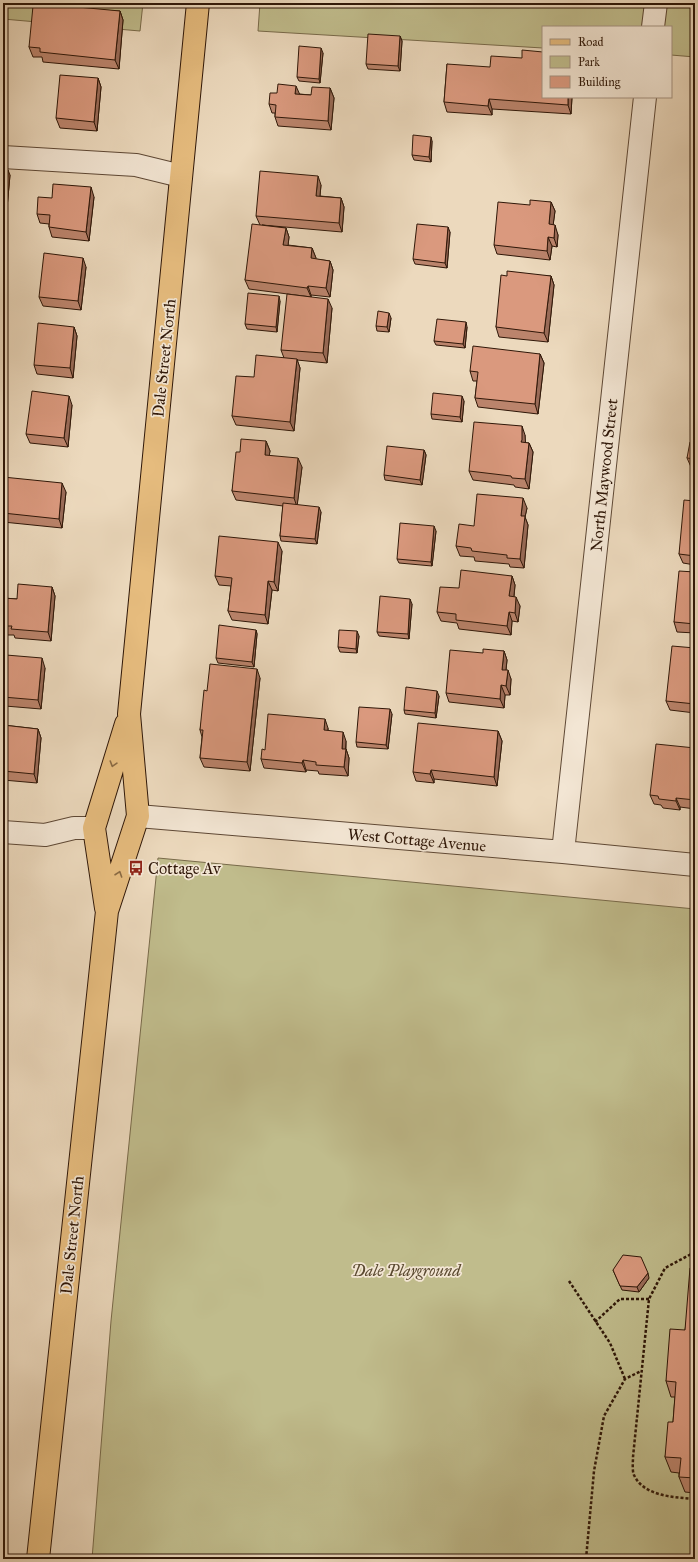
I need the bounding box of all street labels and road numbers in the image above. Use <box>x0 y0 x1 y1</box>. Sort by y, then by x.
street label: Dale Street North <box>148 298 180 418</box>
street label: North Maywood Street <box>587 397 622 553</box>
street label: West Cottage Avenue <box>347 824 487 857</box>
street label: Dale Street North <box>56 1175 88 1295</box>

